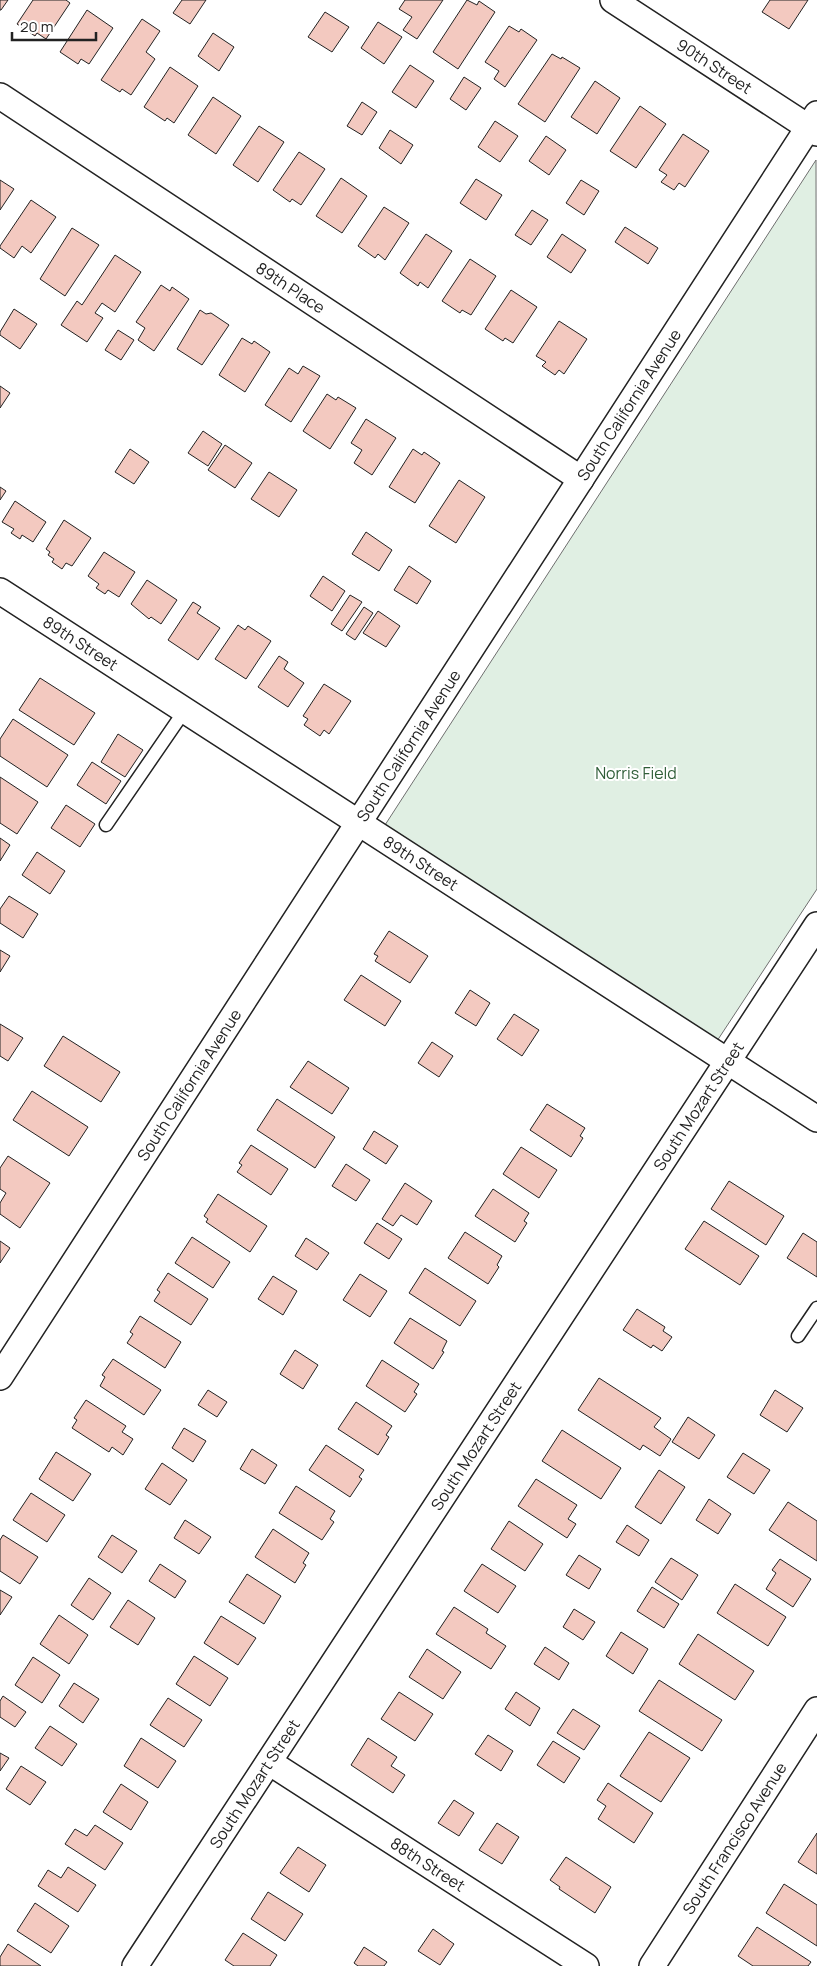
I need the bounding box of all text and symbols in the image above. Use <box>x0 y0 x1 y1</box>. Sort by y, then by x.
scale bar <box>12 10 96 42</box>
text: 20 m <box>20 16 53 37</box>
street label: 90th Street <box>672 33 756 99</box>
street label: 89th Place <box>252 257 329 318</box>
street label: South California Avenue <box>572 325 686 485</box>
street label: 89th Street <box>39 611 122 676</box>
street label: South California Avenue <box>351 665 466 826</box>
park label: Norris Field <box>595 762 677 784</box>
street label: 89th Street <box>379 831 463 895</box>
street label: South California Avenue <box>132 1005 246 1165</box>
street label: South Mozart Street <box>648 1037 749 1175</box>
street label: South Mozart Street <box>426 1377 526 1514</box>
street label: South Mozart Street <box>204 1715 305 1852</box>
street label: South Francisco Avenue <box>677 1758 791 1918</box>
street label: 88th Street <box>386 1832 470 1896</box>

